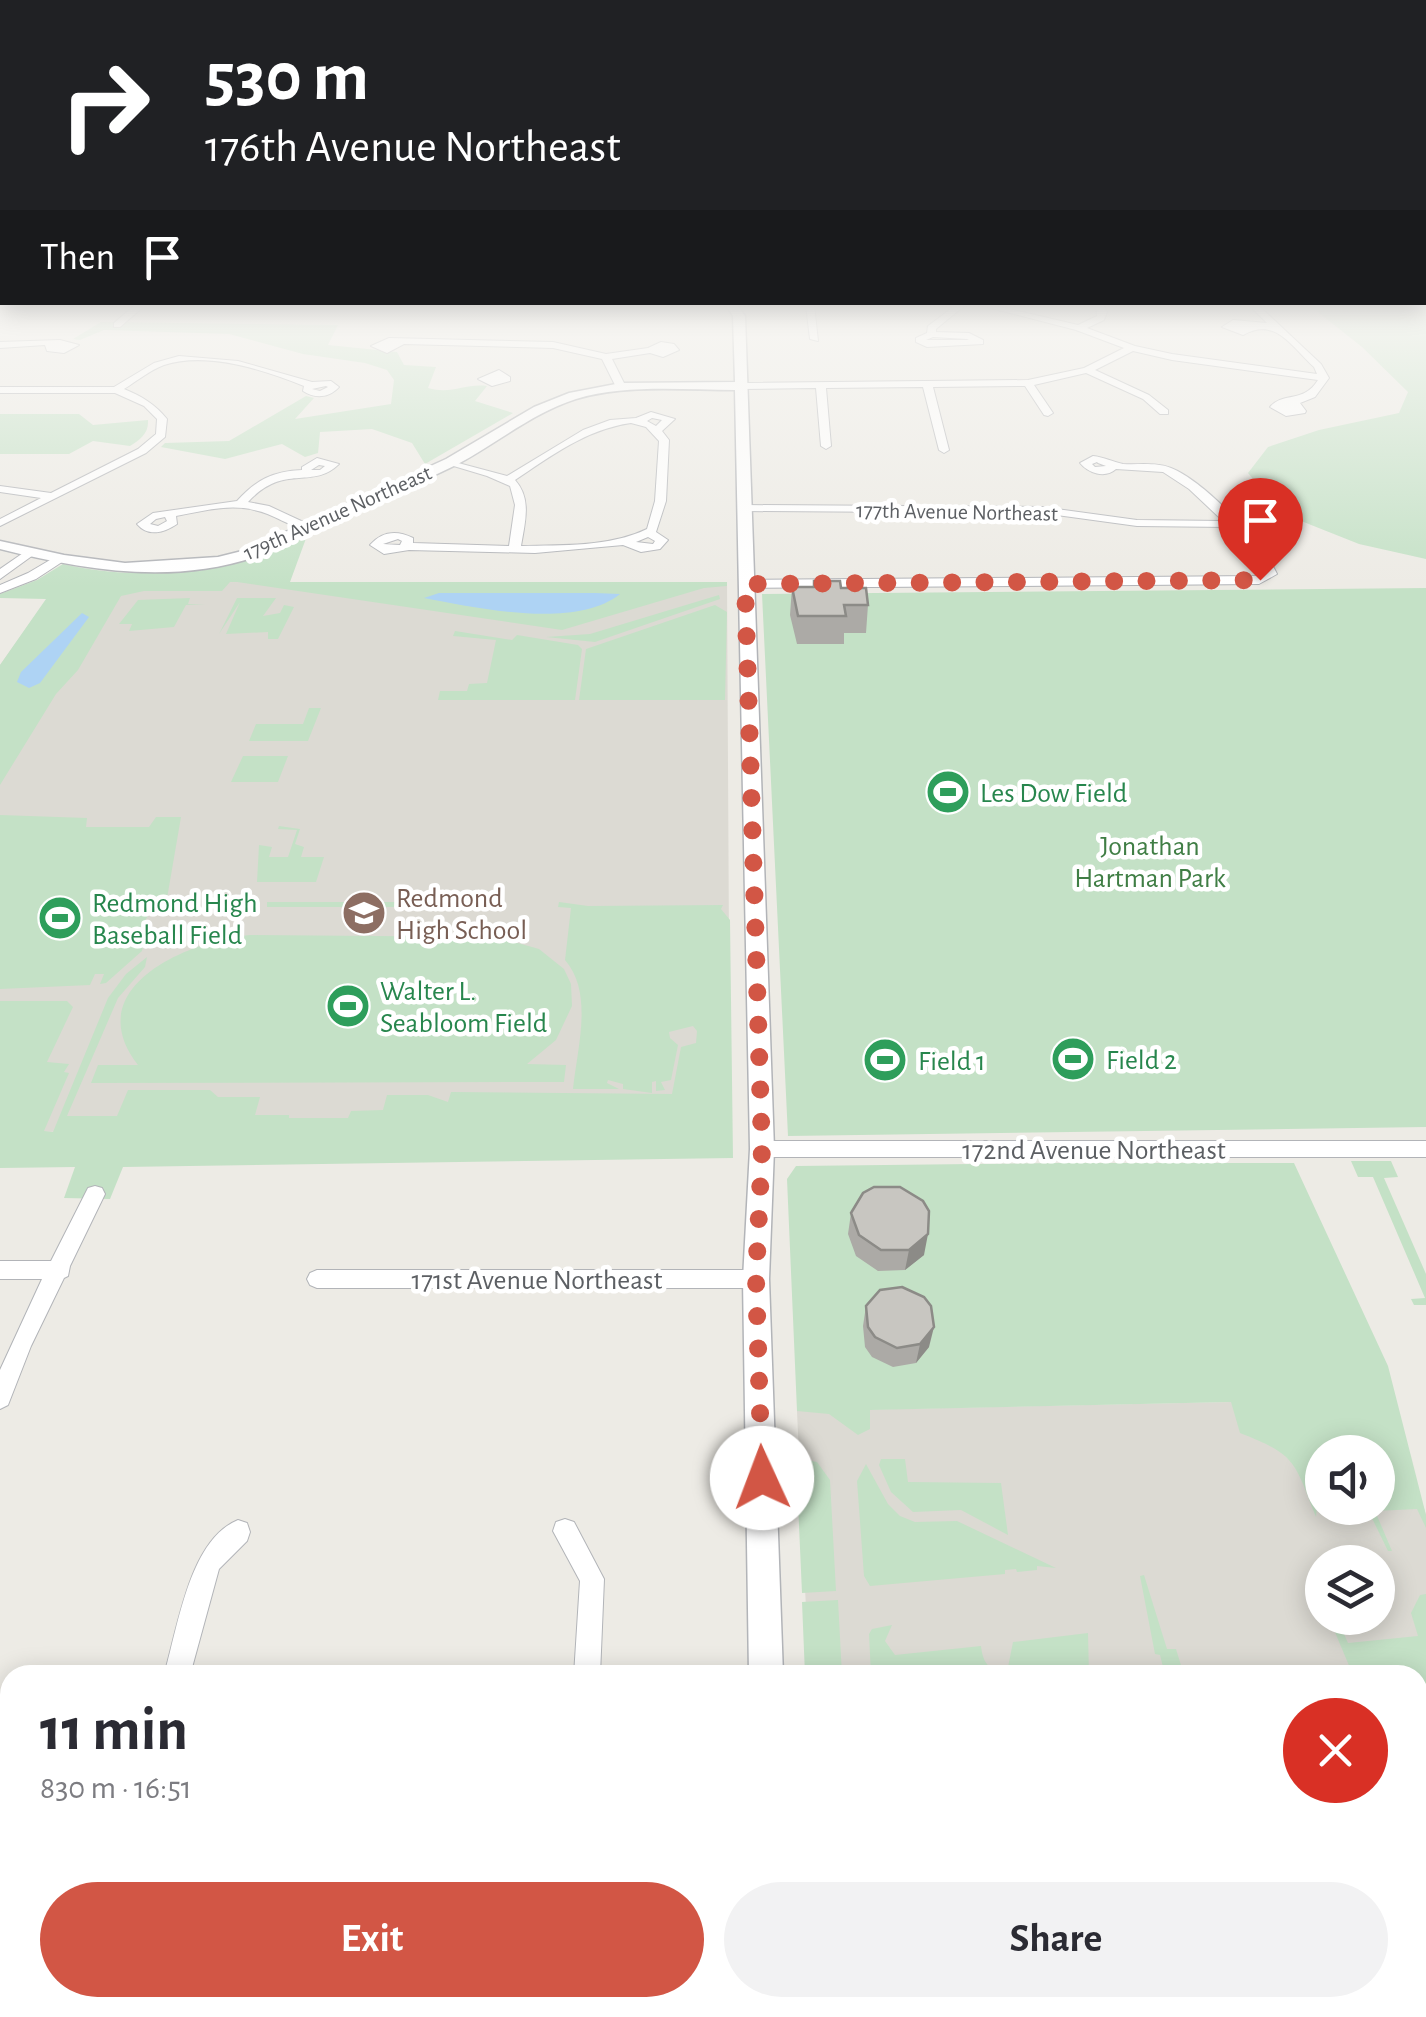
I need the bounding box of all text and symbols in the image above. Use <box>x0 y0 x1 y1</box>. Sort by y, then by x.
icon: right <box>40 40 170 170</box>
text: 530 m <box>205 43 369 113</box>
text: 176th Avenue Northeast <box>205 125 621 170</box>
icon: arrive <box>135 230 190 285</box>
text: Then <box>40 239 115 277</box>
street label: 179th Avenue Northeast <box>240 462 435 564</box>
pin <box>1218 478 1303 581</box>
icon: arrive <box>1233 493 1288 548</box>
street label: 177th Avenue Northeast <box>856 499 1058 525</box>
sports icon: Les Dow Field <box>925 769 971 815</box>
place label: Les Dow Field <box>980 780 1127 808</box>
park label: Jonathan Hartman Park <box>1074 833 1226 893</box>
place label: Redmond High School <box>396 885 527 945</box>
place label: Redmond High Baseball Field <box>92 890 258 950</box>
school or university icon: Redmond High School <box>341 890 387 936</box>
sports icon: Redmond High Baseball Field <box>37 895 83 941</box>
place label: Walter L. Seabloom Field <box>380 978 547 1038</box>
sports icon: Walter L. Seabloom Field <box>325 983 371 1029</box>
sports icon: Field 2 <box>1050 1036 1096 1082</box>
sports icon: Field 1 <box>862 1037 908 1083</box>
place label: Field 2 <box>1106 1047 1177 1075</box>
place label: Field 1 <box>918 1048 986 1076</box>
street label: 172nd Avenue Northeast <box>962 1137 1226 1165</box>
street label: 171st Avenue Northeast <box>412 1267 662 1295</box>
position arrow <box>710 1426 814 1530</box>
map controls <box>1305 1435 1395 1635</box>
button: sound <box>1305 1435 1395 1525</box>
button: layers <box>1305 1545 1395 1635</box>
button: close <box>1283 1698 1388 1803</box>
text: 11 min <box>40 1701 188 1761</box>
text: 830 m · 16:51 <box>40 1772 192 1804</box>
button: Exit <box>40 1882 704 1997</box>
button: Share <box>724 1882 1388 1997</box>

